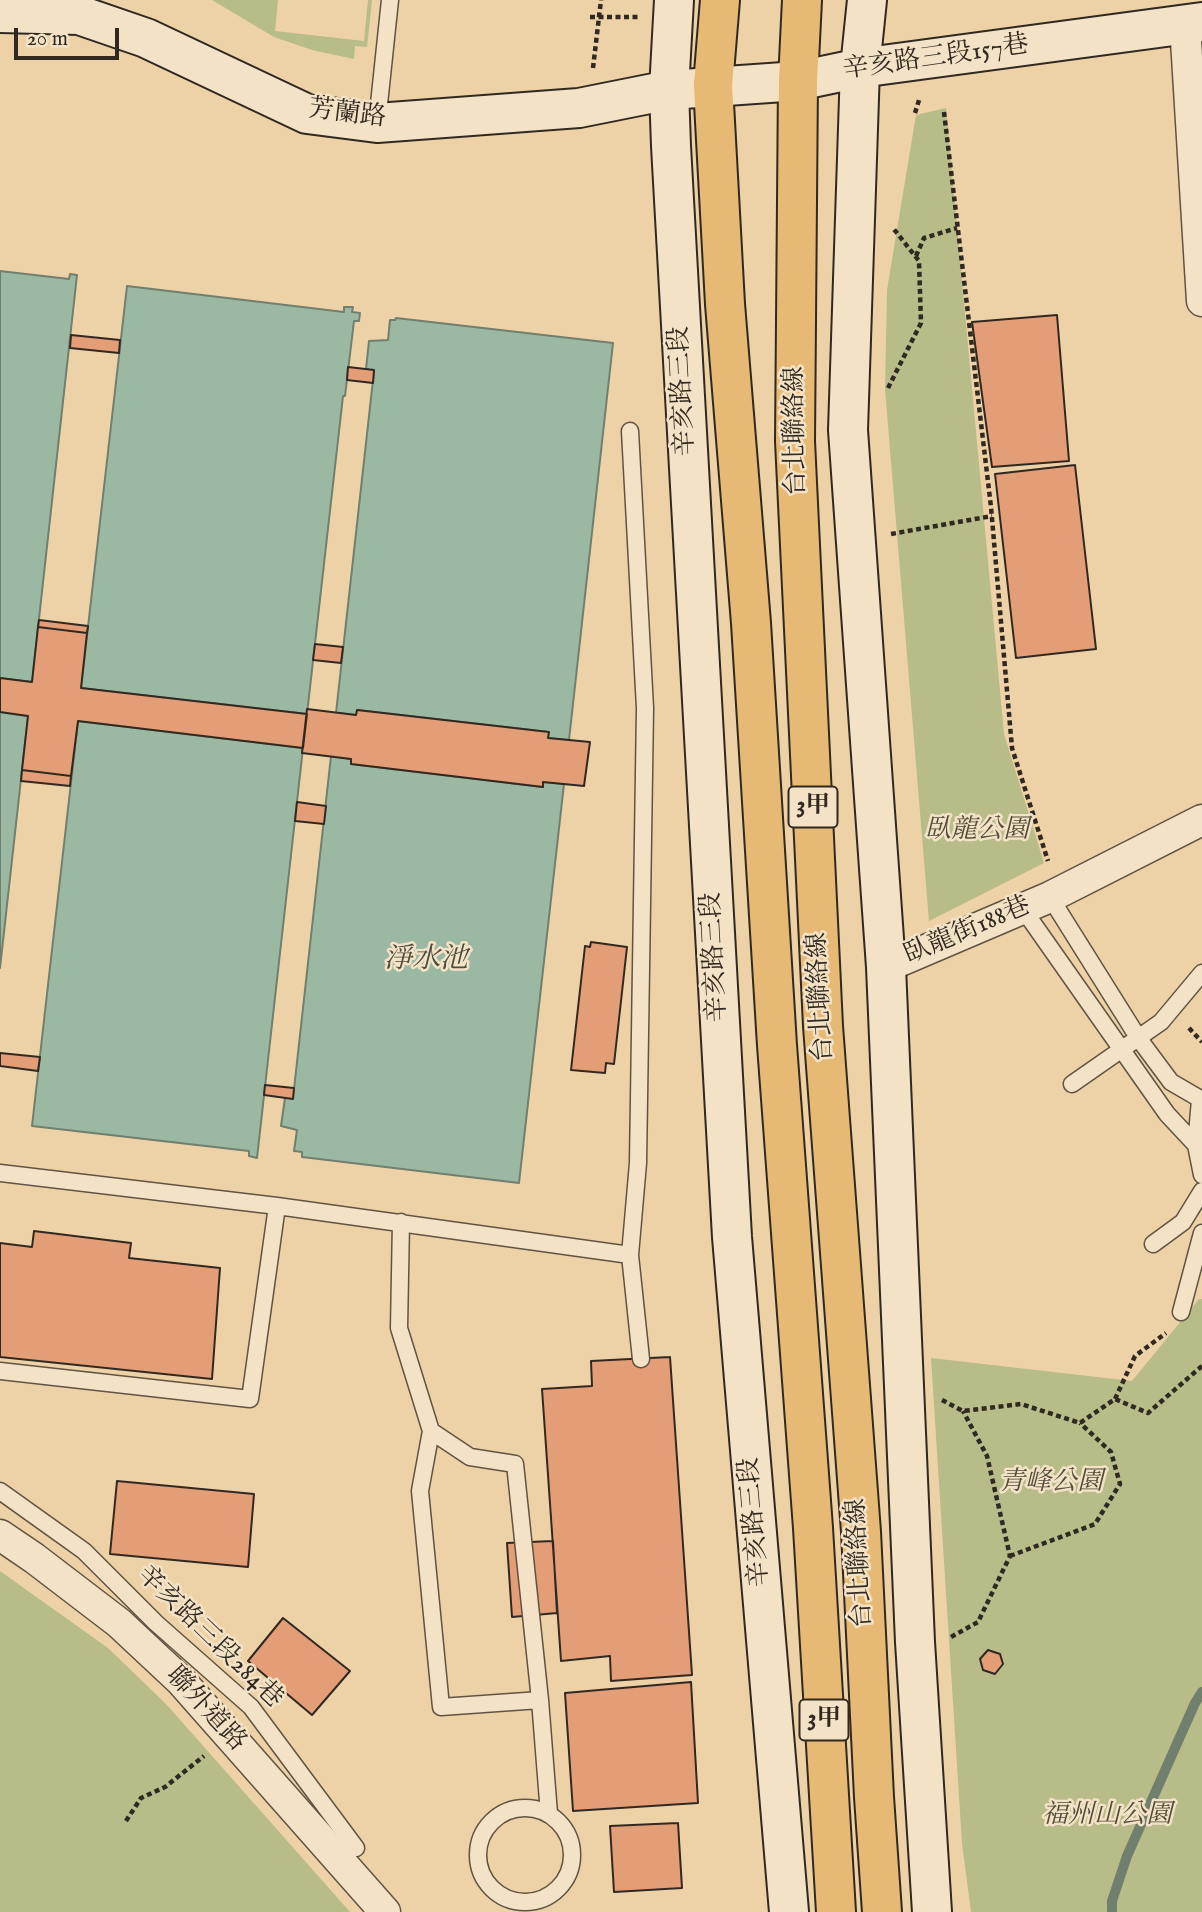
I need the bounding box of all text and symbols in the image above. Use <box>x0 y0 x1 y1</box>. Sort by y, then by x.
scale bar <box>18 14 122 58</box>
text: 20 m <box>27 26 68 53</box>
street label: 辛亥路三段157巷 <box>841 31 1031 87</box>
street label: 芳蘭路 <box>306 95 388 135</box>
street label: 辛亥路三段 <box>665 325 703 457</box>
street label: 台北聯絡線 <box>780 366 814 496</box>
road number: 3甲 <box>788 786 838 828</box>
park label: 臥龍公園 <box>925 816 1029 848</box>
street label: 辛亥路三段 <box>697 891 735 1023</box>
street label: 臥龍街188巷 <box>900 891 1036 973</box>
street label: 台北聯絡線 <box>803 931 841 1063</box>
water label: 淨水池 <box>384 944 468 978</box>
street label: 辛亥路三段 <box>735 1456 777 1588</box>
park label: 青峰公園 <box>999 1468 1103 1500</box>
street label: 台北聯絡線 <box>842 1497 880 1629</box>
street label: 辛亥路三段284巷 <box>129 1560 289 1716</box>
street label: 聯外道路 <box>158 1661 252 1759</box>
road number: 3甲 <box>800 1700 848 1740</box>
park label: 福州山公園 <box>1042 1801 1172 1833</box>

